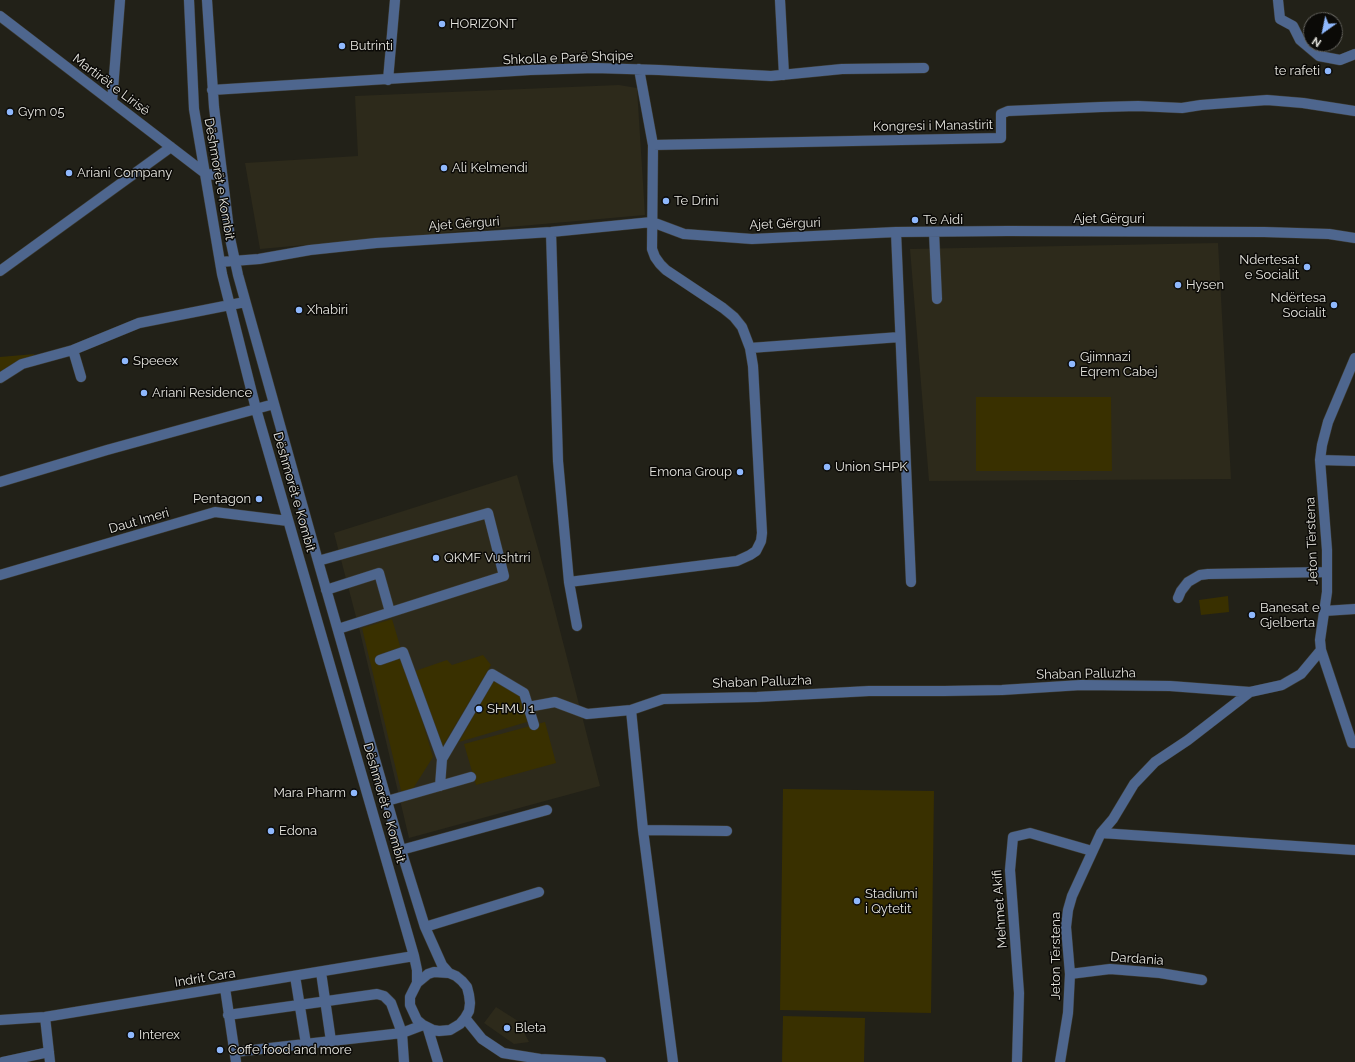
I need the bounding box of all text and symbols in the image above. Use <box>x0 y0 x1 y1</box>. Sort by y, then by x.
north arrow <box>1303 12 1343 52</box>
place label: HORIZONT <box>450 16 517 32</box>
marker: HORIZONT <box>437 19 447 29</box>
text: N <box>1310 34 1324 49</box>
place label: Butrinti <box>350 38 393 54</box>
marker: Butrinti <box>337 41 347 51</box>
street label: Shkolla e Parë Shqipe <box>502 48 634 68</box>
street label: Martirët e Lirisë <box>69 51 153 119</box>
place label: te rafeti <box>1274 63 1320 79</box>
marker: te rafeti <box>1323 66 1333 76</box>
place label: Gym 05 <box>18 104 65 120</box>
marker: Gym 05 <box>5 107 15 117</box>
street label: Dëshmorët e Kombit <box>201 117 237 241</box>
street label: Kongresi i Manastirit <box>873 117 993 135</box>
place label: Ali Kelmendi <box>452 160 528 176</box>
marker: Ali Kelmendi <box>439 163 449 173</box>
place label: Ariani Company <box>77 165 172 181</box>
marker: Ariani Company <box>64 168 74 178</box>
place label: Te Drini <box>674 193 719 209</box>
marker: Te Drini <box>661 196 671 206</box>
street label: Ajet Gërguri <box>1073 211 1145 227</box>
place label: Te Aidi <box>923 212 963 228</box>
street label: Ajet Gërguri <box>428 214 500 234</box>
street label: Ajet Gërguri <box>749 215 821 233</box>
marker: Te Aidi <box>910 215 920 225</box>
place label: Ndertesat e Socialit <box>1239 252 1299 283</box>
marker: Ndertesat e Socialit <box>1302 262 1312 272</box>
place label: Hysen <box>1186 277 1224 293</box>
marker: Hysen <box>1173 280 1183 290</box>
place label: Ndërtesa Socialit <box>1271 290 1326 321</box>
marker: Ndërtesa Socialit <box>1329 300 1339 310</box>
place label: Xhabiri <box>307 302 348 318</box>
marker: Xhabiri <box>294 305 304 315</box>
place label: Gjimnazi Eqrem Cabej <box>1080 349 1158 380</box>
place label: Speeex <box>133 353 178 369</box>
marker: Speeex <box>120 356 130 366</box>
marker: Gjimnazi Eqrem Cabej <box>1067 359 1077 369</box>
place label: Ariani Residence <box>152 385 252 401</box>
marker: Ariani Residence <box>139 388 149 398</box>
street label: Dëshmorët e Kombit <box>269 430 319 554</box>
place label: Union SHPK <box>835 459 908 475</box>
marker: Union SHPK <box>822 462 832 472</box>
place label: Emona Group <box>649 464 732 480</box>
marker: Emona Group <box>735 467 745 477</box>
place label: Pentagon <box>193 491 251 507</box>
marker: Pentagon <box>254 494 264 504</box>
street label: Jeton Tërstena <box>1303 497 1321 585</box>
street label: Daut Imeri <box>107 505 171 537</box>
place label: QKMF Vushtrri <box>444 550 531 566</box>
marker: QKMF Vushtrri <box>431 553 441 563</box>
place label: Banesat e Gjelberta <box>1260 600 1320 631</box>
marker: Banesat e Gjelberta <box>1247 610 1257 620</box>
street label: Shaban Palluzha <box>1036 665 1136 683</box>
street label: Shaban Palluzha <box>712 672 812 692</box>
place label: SHMU 1 <box>487 701 535 717</box>
marker: SHMU 1 <box>474 704 484 714</box>
street label: Dëshmorët e Kombit <box>359 741 409 865</box>
place label: Mara Pharm <box>273 785 346 801</box>
marker: Mara Pharm <box>349 788 359 798</box>
place label: Edona <box>279 823 317 839</box>
marker: Edona <box>266 826 276 836</box>
street label: Mehmet Akifi <box>989 869 1011 949</box>
place label: Stadiumi i Qytetit <box>865 886 918 917</box>
marker: Stadiumi i Qytetit <box>852 896 862 906</box>
street label: Jeton Tërstena <box>1048 912 1064 1000</box>
street label: Dardania <box>1110 949 1164 969</box>
street label: Indrit Cara <box>173 965 237 991</box>
place label: Bleta <box>515 1020 546 1036</box>
marker: Bleta <box>502 1023 512 1033</box>
place label: Interex <box>139 1027 180 1043</box>
marker: Interex <box>126 1030 136 1040</box>
place label: Coffe food and more <box>228 1042 352 1058</box>
marker: Coffe food and more <box>215 1045 225 1055</box>

